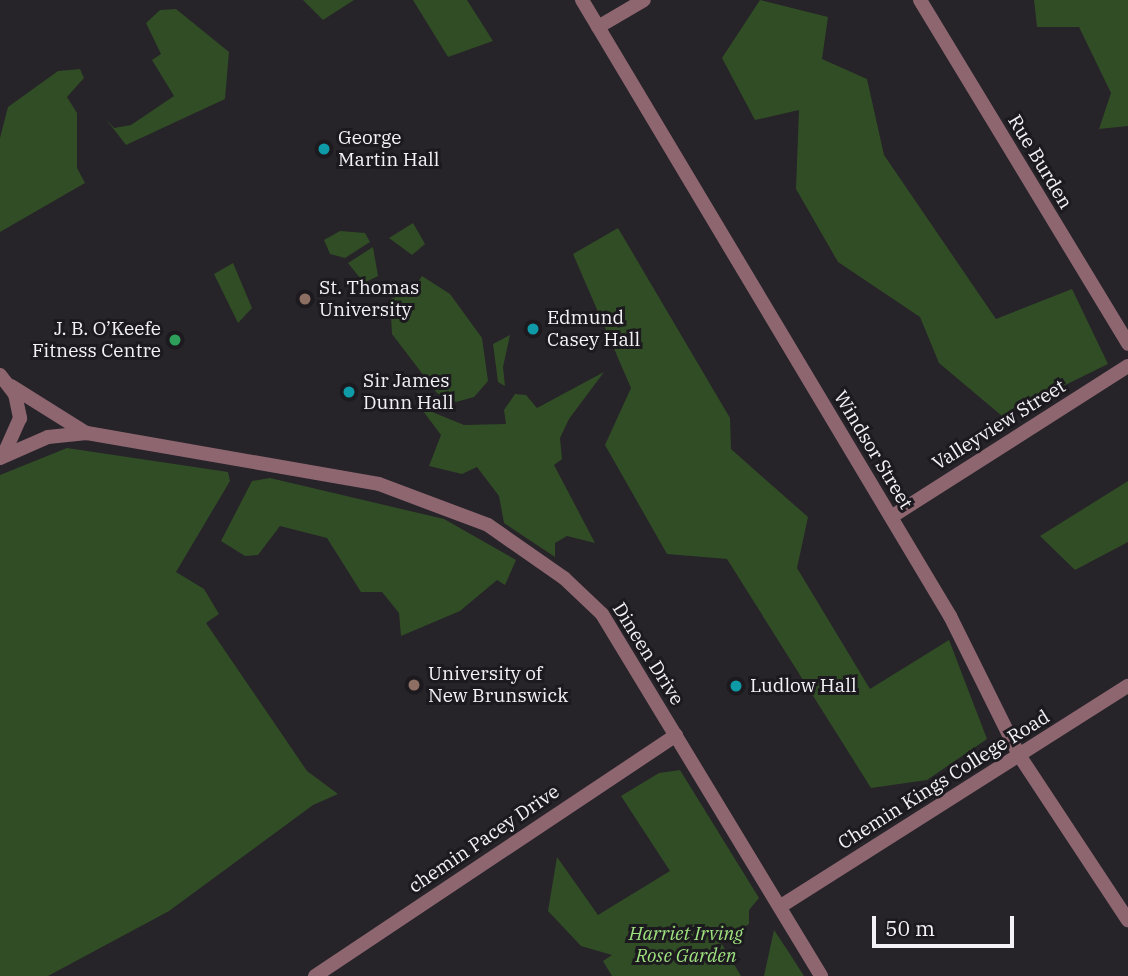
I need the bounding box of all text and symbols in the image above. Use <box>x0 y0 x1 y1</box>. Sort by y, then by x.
street label: Rue Burden <box>1003 111 1077 213</box>
place label: George Martin Hall <box>338 127 440 171</box>
marker: George Martin Hall <box>316 141 332 157</box>
place label: St. Thomas University <box>319 277 419 321</box>
marker: St. Thomas University <box>297 291 313 307</box>
place label: Edmund Casey Hall <box>547 307 640 351</box>
place label: J. B. O’Keefe Fitness Centre <box>32 318 161 362</box>
marker: Edmund Casey Hall <box>525 321 541 337</box>
marker: J. B. O’Keefe Fitness Centre <box>167 332 183 348</box>
place label: Sir James Dunn Hall <box>363 370 454 414</box>
street label: Valleyview Street <box>928 375 1070 475</box>
marker: Sir James Dunn Hall <box>341 384 357 400</box>
street label: Windsor Street <box>829 387 917 513</box>
street label: Dineen Drive <box>607 599 689 709</box>
place label: University of New Brunswick <box>428 663 568 707</box>
place label: Ludlow Hall <box>750 675 857 697</box>
marker: University of New Brunswick <box>406 677 422 693</box>
marker: Ludlow Hall <box>728 678 744 694</box>
street label: Chemin Kings College Road <box>834 705 1054 855</box>
street label: chemin Pacey Drive <box>404 780 564 898</box>
scale bar <box>876 902 1018 946</box>
text: 50 m <box>885 914 935 942</box>
park label: Harriet Irving Rose Garden <box>629 923 743 967</box>

